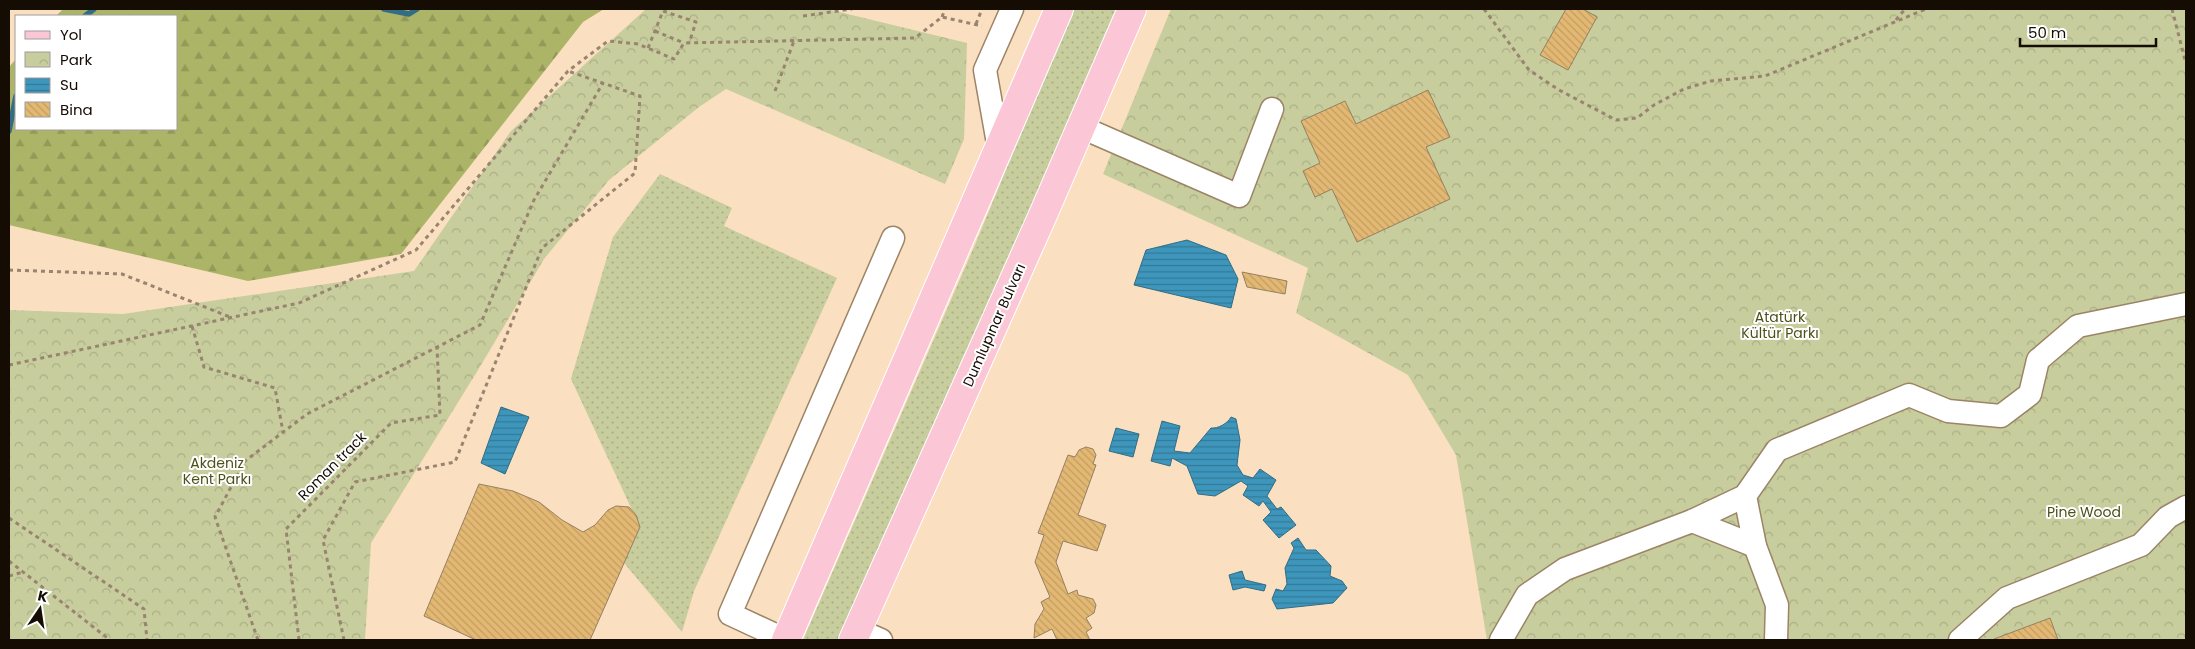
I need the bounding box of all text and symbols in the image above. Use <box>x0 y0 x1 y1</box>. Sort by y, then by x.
legend <box>15 15 178 130</box>
scale bar <box>2020 15 2156 47</box>
text: 50 m <box>2028 22 2066 43</box>
text: Yol <box>60 24 82 45</box>
text: Park <box>60 49 92 70</box>
text: Su <box>60 74 78 95</box>
text: Bina <box>60 99 93 120</box>
street label: Dumlupınar Bulvarı <box>958 260 1030 390</box>
park label: Atatürk Kültür Parkı <box>1741 307 1819 343</box>
street label: Roman track <box>293 427 371 505</box>
park label: Akdeniz Kent Parkı <box>183 453 251 489</box>
park label: Pine Wood <box>2047 502 2121 522</box>
north arrow <box>15 584 65 634</box>
text: K <box>36 585 50 607</box>

